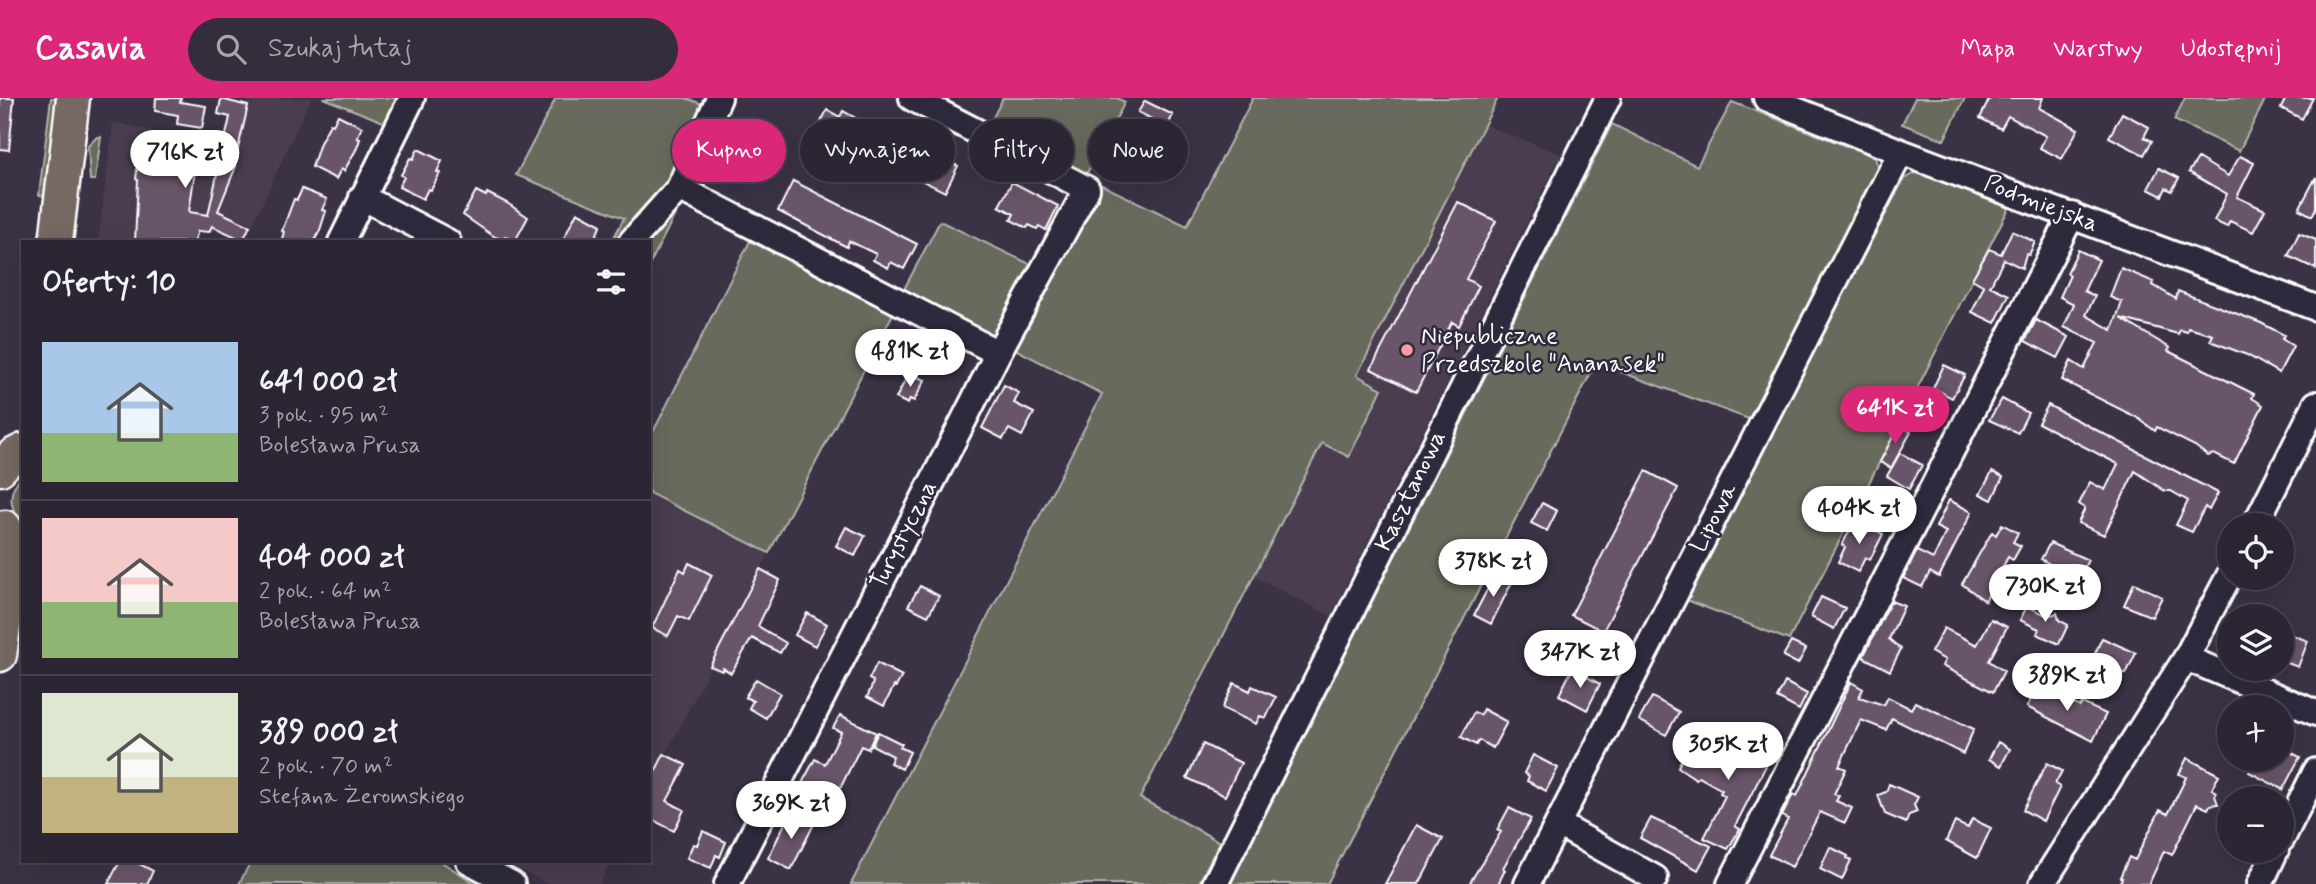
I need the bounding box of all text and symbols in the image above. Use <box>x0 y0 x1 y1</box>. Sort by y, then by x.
search box <box>188 18 678 81</box>
text: Casavia <box>35 27 146 71</box>
icon: search <box>212 30 250 68</box>
text: Szukaj tutaj <box>268 32 412 66</box>
text: Mapa <box>1960 34 2015 65</box>
text: Warstwy <box>2053 34 2143 65</box>
text: Udostępnij <box>2181 34 2281 65</box>
chip: Kupno <box>672 119 786 182</box>
chip: Wynajem <box>800 119 955 182</box>
chip: Filtry <box>969 119 1074 182</box>
chip: Nowe <box>1088 119 1188 182</box>
pin: 716K zł <box>120 130 250 190</box>
text: 716K zł <box>146 138 224 168</box>
street label: Podmiejska <box>1980 168 2102 240</box>
text: Oferty: 10 <box>42 263 176 302</box>
icon: filters <box>592 263 630 301</box>
place label: Niepubliczne Przedszkole "Ananasek" <box>1421 321 1665 380</box>
pin: 481K zł <box>845 330 975 389</box>
text: 481K zł <box>871 337 949 367</box>
marker: Niepubliczne Przedszkole "Ananasek" <box>1399 342 1415 358</box>
text: 641 000 zł <box>259 362 397 401</box>
icon: home <box>98 370 182 454</box>
pin: 641K zł <box>1830 386 1960 446</box>
text: 641K zł <box>1856 394 1934 424</box>
text: 3 pok. · 95 m² <box>259 401 388 431</box>
street label: Kasztanowa <box>1368 425 1454 557</box>
text: Bolesława Prusa <box>259 431 421 461</box>
street label: Turystyczna <box>863 475 945 595</box>
street label: Lipowa <box>1683 478 1745 558</box>
pin: 404K zł <box>1794 486 1924 546</box>
text: 404K zł <box>1818 494 1900 524</box>
map controls <box>2217 513 2294 863</box>
button: locate <box>2217 513 2294 590</box>
text: 404 000 zł <box>259 538 404 577</box>
pin: 378K zł <box>1428 540 1558 599</box>
icon: home <box>98 546 182 630</box>
text: 378K zł <box>1454 547 1532 577</box>
pin: 730K zł <box>1980 564 2110 624</box>
text: 730K zł <box>2005 572 2085 602</box>
text: 2 pok. · 64 m² <box>259 577 391 607</box>
button: layers <box>2217 604 2294 681</box>
text: Bolesława Prusa <box>259 607 421 637</box>
pin: 347K zł <box>1515 630 1645 690</box>
text: 347K zł <box>1540 638 1620 668</box>
pin: 389K zł <box>2002 654 2132 713</box>
text: 389K zł <box>2028 661 2106 691</box>
button: + <box>2217 695 2294 772</box>
text: 389 000 zł <box>259 713 398 752</box>
icon: home <box>98 721 182 805</box>
pin: 305K zł <box>1663 722 1793 782</box>
text: 305K zł <box>1688 730 1768 760</box>
text: 2 pok. · 70 m² <box>259 752 393 782</box>
text: Stefana Żeromskiego <box>259 782 465 812</box>
pin: 369K zł <box>726 782 856 841</box>
button: − <box>2217 786 2294 863</box>
text: 369K zł <box>752 789 830 819</box>

